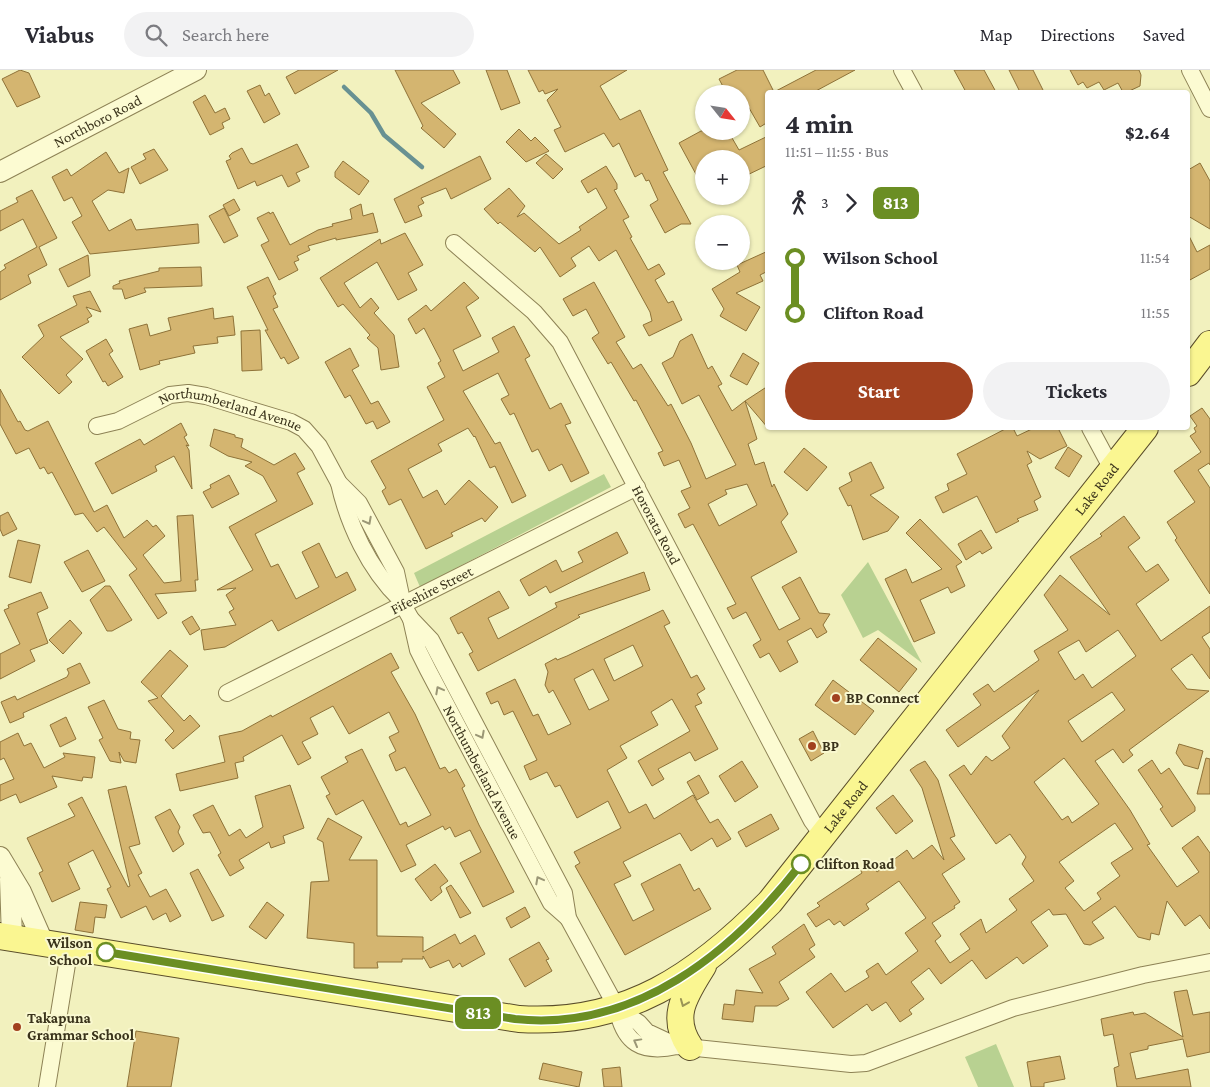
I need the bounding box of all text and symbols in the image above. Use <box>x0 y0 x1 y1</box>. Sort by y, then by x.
search box <box>124 12 474 57</box>
text: Viabus <box>25 21 94 48</box>
icon: search <box>142 21 170 49</box>
text: Search here <box>182 24 269 45</box>
text: Map <box>980 25 1012 45</box>
text: Directions <box>1040 25 1115 45</box>
text: Saved <box>1143 25 1185 45</box>
north arrow <box>695 85 750 140</box>
map controls <box>695 85 750 270</box>
street label: Northboro Road <box>51 92 144 151</box>
text: 4 min <box>785 108 853 139</box>
text: $2.64 <box>1125 122 1170 143</box>
text: 11:51 – 11:55 · Bus <box>785 143 888 160</box>
button: + <box>695 150 750 205</box>
icon: walk <box>785 189 813 217</box>
icon: forward <box>837 189 865 217</box>
text: 813 <box>883 193 909 213</box>
text: 3 <box>821 194 829 211</box>
button: − <box>695 215 750 270</box>
text: Wilson School <box>823 247 938 268</box>
text: 11:54 <box>1140 249 1170 266</box>
text: Clifton Road <box>823 302 924 323</box>
text: 11:55 <box>1141 304 1170 321</box>
button: Start <box>785 362 973 420</box>
button: Tickets <box>983 362 1170 420</box>
street label: Northumberland Avenue <box>155 385 305 435</box>
street label: Lake Road <box>1071 460 1122 518</box>
street label: Hororata Road <box>629 483 684 567</box>
one-way arrow <box>362 516 372 525</box>
street label: Fifeshire Street <box>388 562 476 617</box>
one-way arrow <box>435 686 445 695</box>
place label: BP Connect <box>846 690 920 706</box>
marker: BP Connect <box>830 692 842 704</box>
street label: Northumberland Avenue <box>440 703 524 842</box>
one-way arrow <box>475 730 485 739</box>
place label: BP <box>822 738 839 754</box>
marker: BP <box>806 740 818 752</box>
street label: Lake Road <box>820 778 871 836</box>
marker: Clifton Road <box>791 854 811 874</box>
place label: Clifton Road <box>815 856 895 872</box>
one-way arrow <box>535 876 545 885</box>
place label: Wilson School <box>46 935 93 968</box>
marker: Wilson School <box>96 942 116 962</box>
line badge: 813 <box>449 997 507 1029</box>
one-way arrow <box>679 998 690 1007</box>
text: 813 <box>465 1003 491 1023</box>
place label: Takapuna Grammar School <box>27 1010 135 1043</box>
marker: Takapuna Grammar School <box>11 1021 23 1033</box>
one-way arrow <box>633 1038 642 1048</box>

